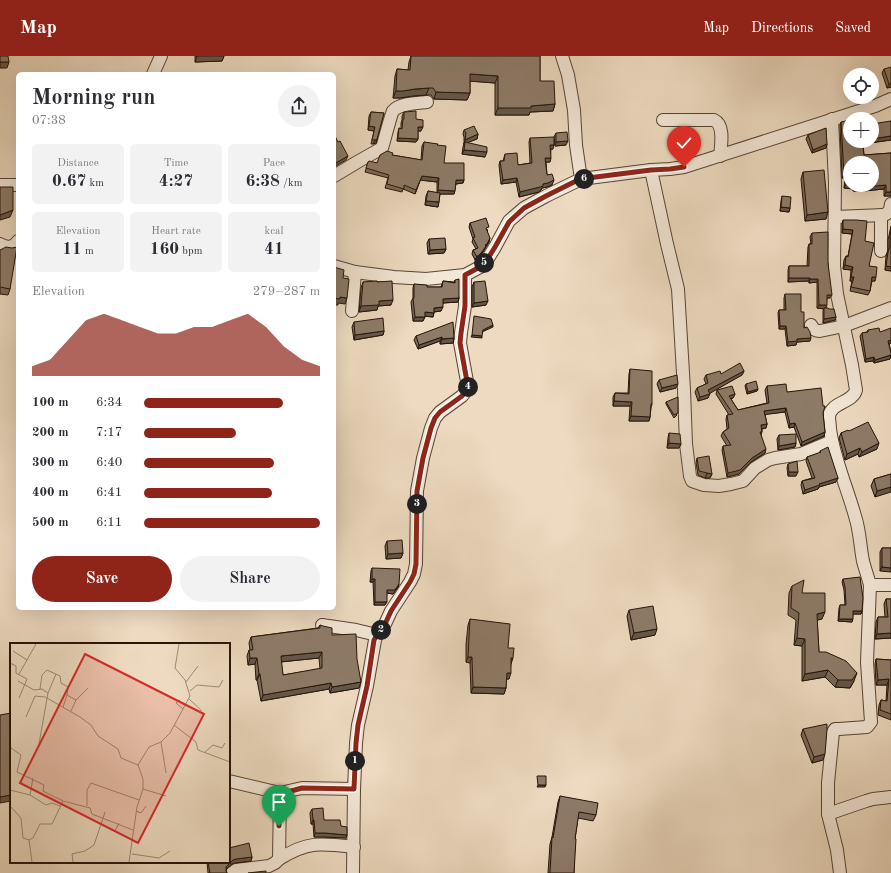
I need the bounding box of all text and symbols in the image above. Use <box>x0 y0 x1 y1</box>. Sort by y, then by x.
text: Map <box>20 19 57 38</box>
text: Map <box>703 21 729 35</box>
text: Directions <box>751 21 813 35</box>
text: Saved <box>835 21 871 35</box>
map controls <box>843 68 879 192</box>
button: locate <box>843 68 879 104</box>
button: share <box>278 85 320 127</box>
text: Morning run <box>32 87 155 109</box>
button: + <box>843 112 879 148</box>
text: 07:38 <box>32 114 66 127</box>
pin <box>667 126 701 167</box>
icon: check <box>673 132 695 154</box>
button: − <box>843 156 879 192</box>
text: Distance <box>57 158 99 169</box>
text: Time <box>164 158 188 169</box>
text: Pace <box>263 158 285 169</box>
pin: 6 <box>574 169 594 189</box>
text: 0.67 <box>52 173 86 190</box>
text: 4:27 <box>159 173 193 190</box>
text: 6:38 <box>246 173 280 190</box>
text: 6 <box>581 173 587 184</box>
text: km <box>86 178 104 189</box>
text: /km <box>280 178 302 189</box>
text: Elevation <box>56 226 100 237</box>
text: Heart rate <box>151 226 201 237</box>
text: kcal <box>265 226 283 237</box>
text: 11 <box>62 241 82 258</box>
text: 160 <box>150 241 179 258</box>
text: 41 <box>264 241 284 258</box>
text: m <box>82 246 94 257</box>
text: bpm <box>179 246 202 257</box>
pin: 5 <box>474 253 494 273</box>
text: 5 <box>481 257 487 268</box>
text: Elevation <box>32 285 85 298</box>
text: 279–287 m <box>253 285 320 298</box>
pin: 4 <box>458 377 478 397</box>
text: 4 <box>465 381 471 392</box>
text: 100 m <box>32 396 69 409</box>
text: 6:34 <box>96 396 122 409</box>
text: 200 m <box>32 426 69 439</box>
text: 7:17 <box>96 426 122 439</box>
text: 300 m <box>32 456 69 469</box>
text: 6:40 <box>96 456 122 469</box>
text: 400 m <box>32 486 69 499</box>
text: 6:41 <box>96 486 122 499</box>
pin: 3 <box>407 494 427 514</box>
text: 3 <box>414 498 420 509</box>
text: 500 m <box>32 516 69 529</box>
text: 6:11 <box>96 516 122 529</box>
button: Save <box>32 556 172 602</box>
button: Share <box>180 556 320 602</box>
pin: 2 <box>371 620 391 640</box>
text: 2 <box>378 624 384 635</box>
inset map <box>10 643 230 863</box>
pin: 1 <box>345 751 365 771</box>
text: 1 <box>352 755 358 766</box>
pin <box>262 785 296 826</box>
icon: arrive <box>268 791 290 813</box>

